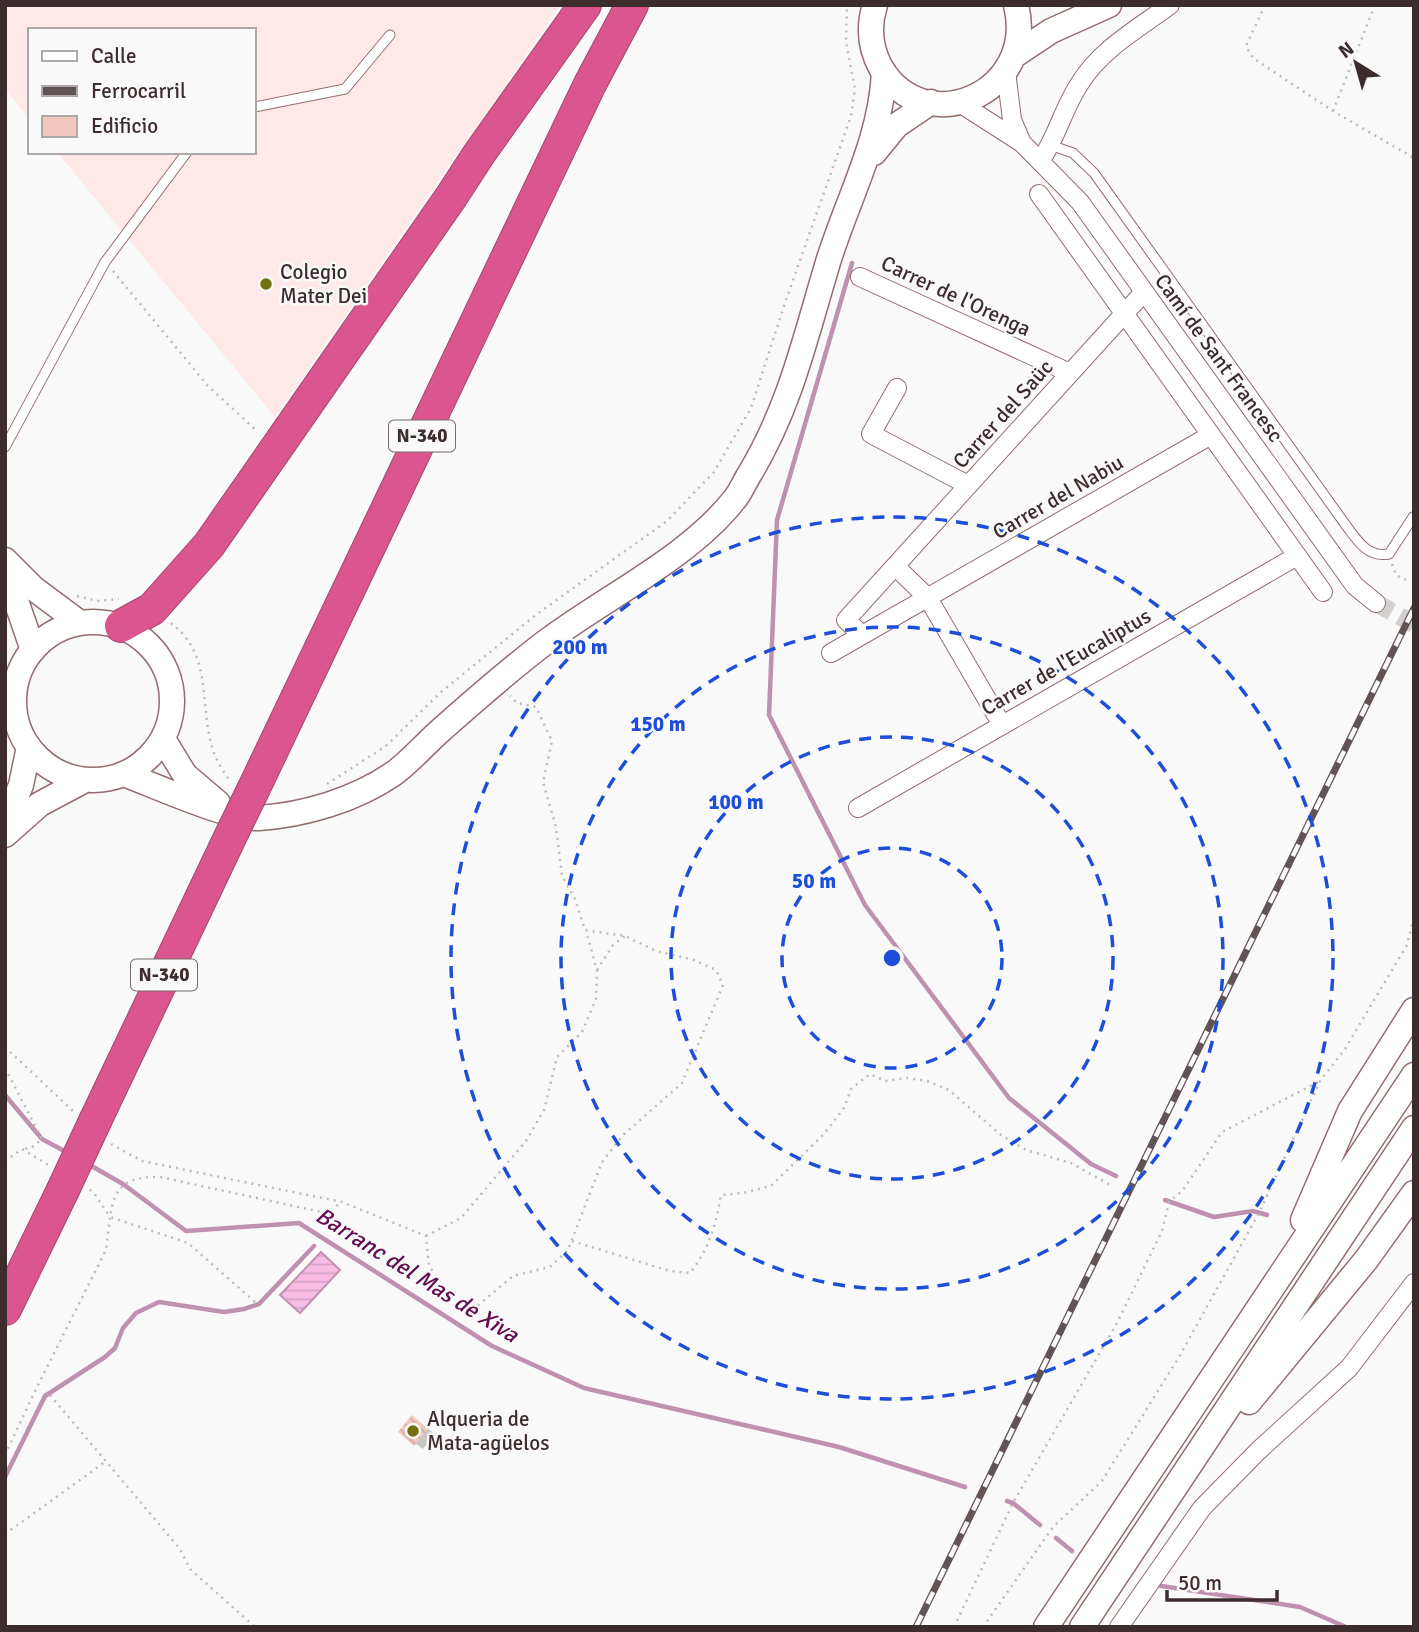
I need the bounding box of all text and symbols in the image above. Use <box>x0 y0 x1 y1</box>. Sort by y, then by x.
legend <box>28 28 256 154</box>
north arrow <box>1321 28 1391 98</box>
text: N <box>1334 37 1359 64</box>
text: Calle <box>91 43 137 69</box>
text: Ferrocarril <box>91 78 186 104</box>
text: Edificio <box>91 113 158 139</box>
street label: Carrer de l'Orenga <box>877 250 1035 342</box>
place label: Colegio Mater Dei <box>280 259 367 309</box>
street label: Camí de Sant Francesc <box>1149 269 1289 447</box>
marker: Colegio Mater Dei <box>258 276 274 292</box>
street label: Carrer del Saüc <box>947 354 1059 474</box>
road number: N-340 <box>389 420 455 452</box>
street label: Carrer del Nabiu <box>988 449 1128 545</box>
street label: Carrer de l'Eucaliptus <box>976 603 1156 721</box>
text: 200 m <box>552 634 608 660</box>
text: 150 m <box>630 711 686 737</box>
text: 100 m <box>708 789 764 815</box>
text: 50 m <box>792 868 836 894</box>
centre of rings <box>880 946 904 970</box>
road number: N-340 <box>131 959 197 990</box>
water label: Barranc del Mas de Xiva <box>310 1201 525 1350</box>
place label: Alqueria de Mata-agüelos <box>427 1406 549 1456</box>
marker: Alqueria de Mata-agüelos <box>405 1423 421 1439</box>
scale bar <box>1167 1558 1277 1602</box>
text: 50 m <box>1178 1570 1222 1596</box>

